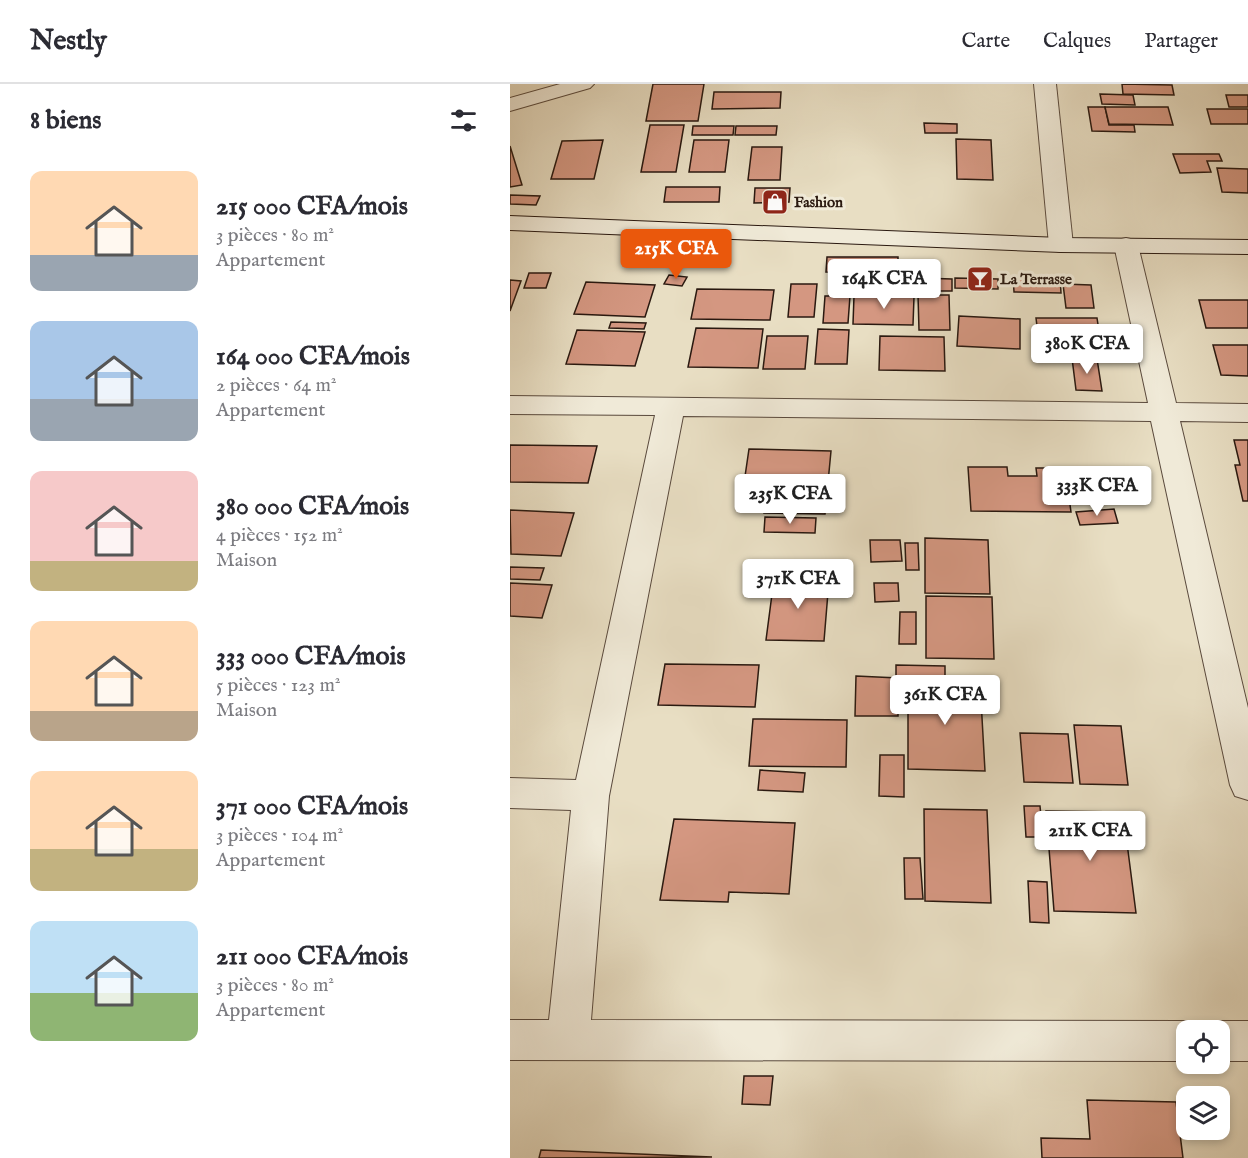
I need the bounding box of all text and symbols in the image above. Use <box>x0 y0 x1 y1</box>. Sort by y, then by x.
text: Nestly <box>30 24 107 59</box>
text: Carte <box>961 28 1010 55</box>
text: Calques <box>1043 28 1111 55</box>
text: Partager <box>1144 28 1218 55</box>
text: 8 biens <box>30 104 101 137</box>
icon: filters <box>447 104 480 137</box>
shop icon: Fashion <box>760 187 790 217</box>
text: 215 000 CFA/mois <box>216 190 408 223</box>
place label: Fashion <box>794 193 843 212</box>
icon: home <box>78 195 150 267</box>
text: 3 pièces · 80 m² <box>216 223 334 248</box>
pin: 215K CFA <box>614 229 738 280</box>
text: 215K CFA <box>635 236 717 261</box>
text: Appartement <box>216 248 325 273</box>
pin: 164K CFA <box>822 259 946 310</box>
bar icon: La Terrasse <box>965 264 995 294</box>
text: 164K CFA <box>842 266 926 291</box>
place label: La Terrasse <box>1000 270 1072 289</box>
pin: 380K CFA <box>1025 324 1149 375</box>
text: 380K CFA <box>1045 331 1129 356</box>
text: 164 000 CFA/mois <box>216 340 410 373</box>
icon: home <box>78 345 150 417</box>
text: 2 pièces · 64 m² <box>216 373 337 398</box>
text: Appartement <box>216 398 325 423</box>
pin: 333K CFA <box>1035 466 1159 517</box>
text: 333K CFA <box>1056 473 1138 498</box>
pin: 235K CFA <box>728 474 852 525</box>
text: 235K CFA <box>749 481 831 506</box>
text: 380 000 CFA/mois <box>216 490 409 523</box>
icon: home <box>78 495 150 567</box>
text: 4 pièces · 152 m² <box>216 523 343 548</box>
text: Maison <box>216 548 277 573</box>
pin: 371K CFA <box>736 559 860 610</box>
text: 371K CFA <box>756 566 840 591</box>
text: 333 000 CFA/mois <box>216 640 406 673</box>
icon: home <box>78 645 150 717</box>
text: 5 pièces · 123 m² <box>216 673 340 698</box>
pin: 361K CFA <box>883 675 1007 726</box>
text: 361K CFA <box>904 682 986 707</box>
text: Maison <box>216 698 277 723</box>
text: 371 000 CFA/mois <box>216 790 408 823</box>
icon: home <box>78 795 150 867</box>
pin: 211K CFA <box>1028 811 1152 862</box>
text: 211K CFA <box>1048 818 1132 843</box>
text: 3 pièces · 104 m² <box>216 823 343 848</box>
text: Appartement <box>216 848 325 873</box>
text: 211 000 CFA/mois <box>216 940 408 973</box>
icon: home <box>78 945 150 1017</box>
text: 3 pièces · 80 m² <box>216 973 334 998</box>
text: Appartement <box>216 998 325 1023</box>
map controls <box>1176 1020 1230 1140</box>
button: locate <box>1176 1020 1230 1074</box>
button: layers <box>1176 1086 1230 1140</box>

